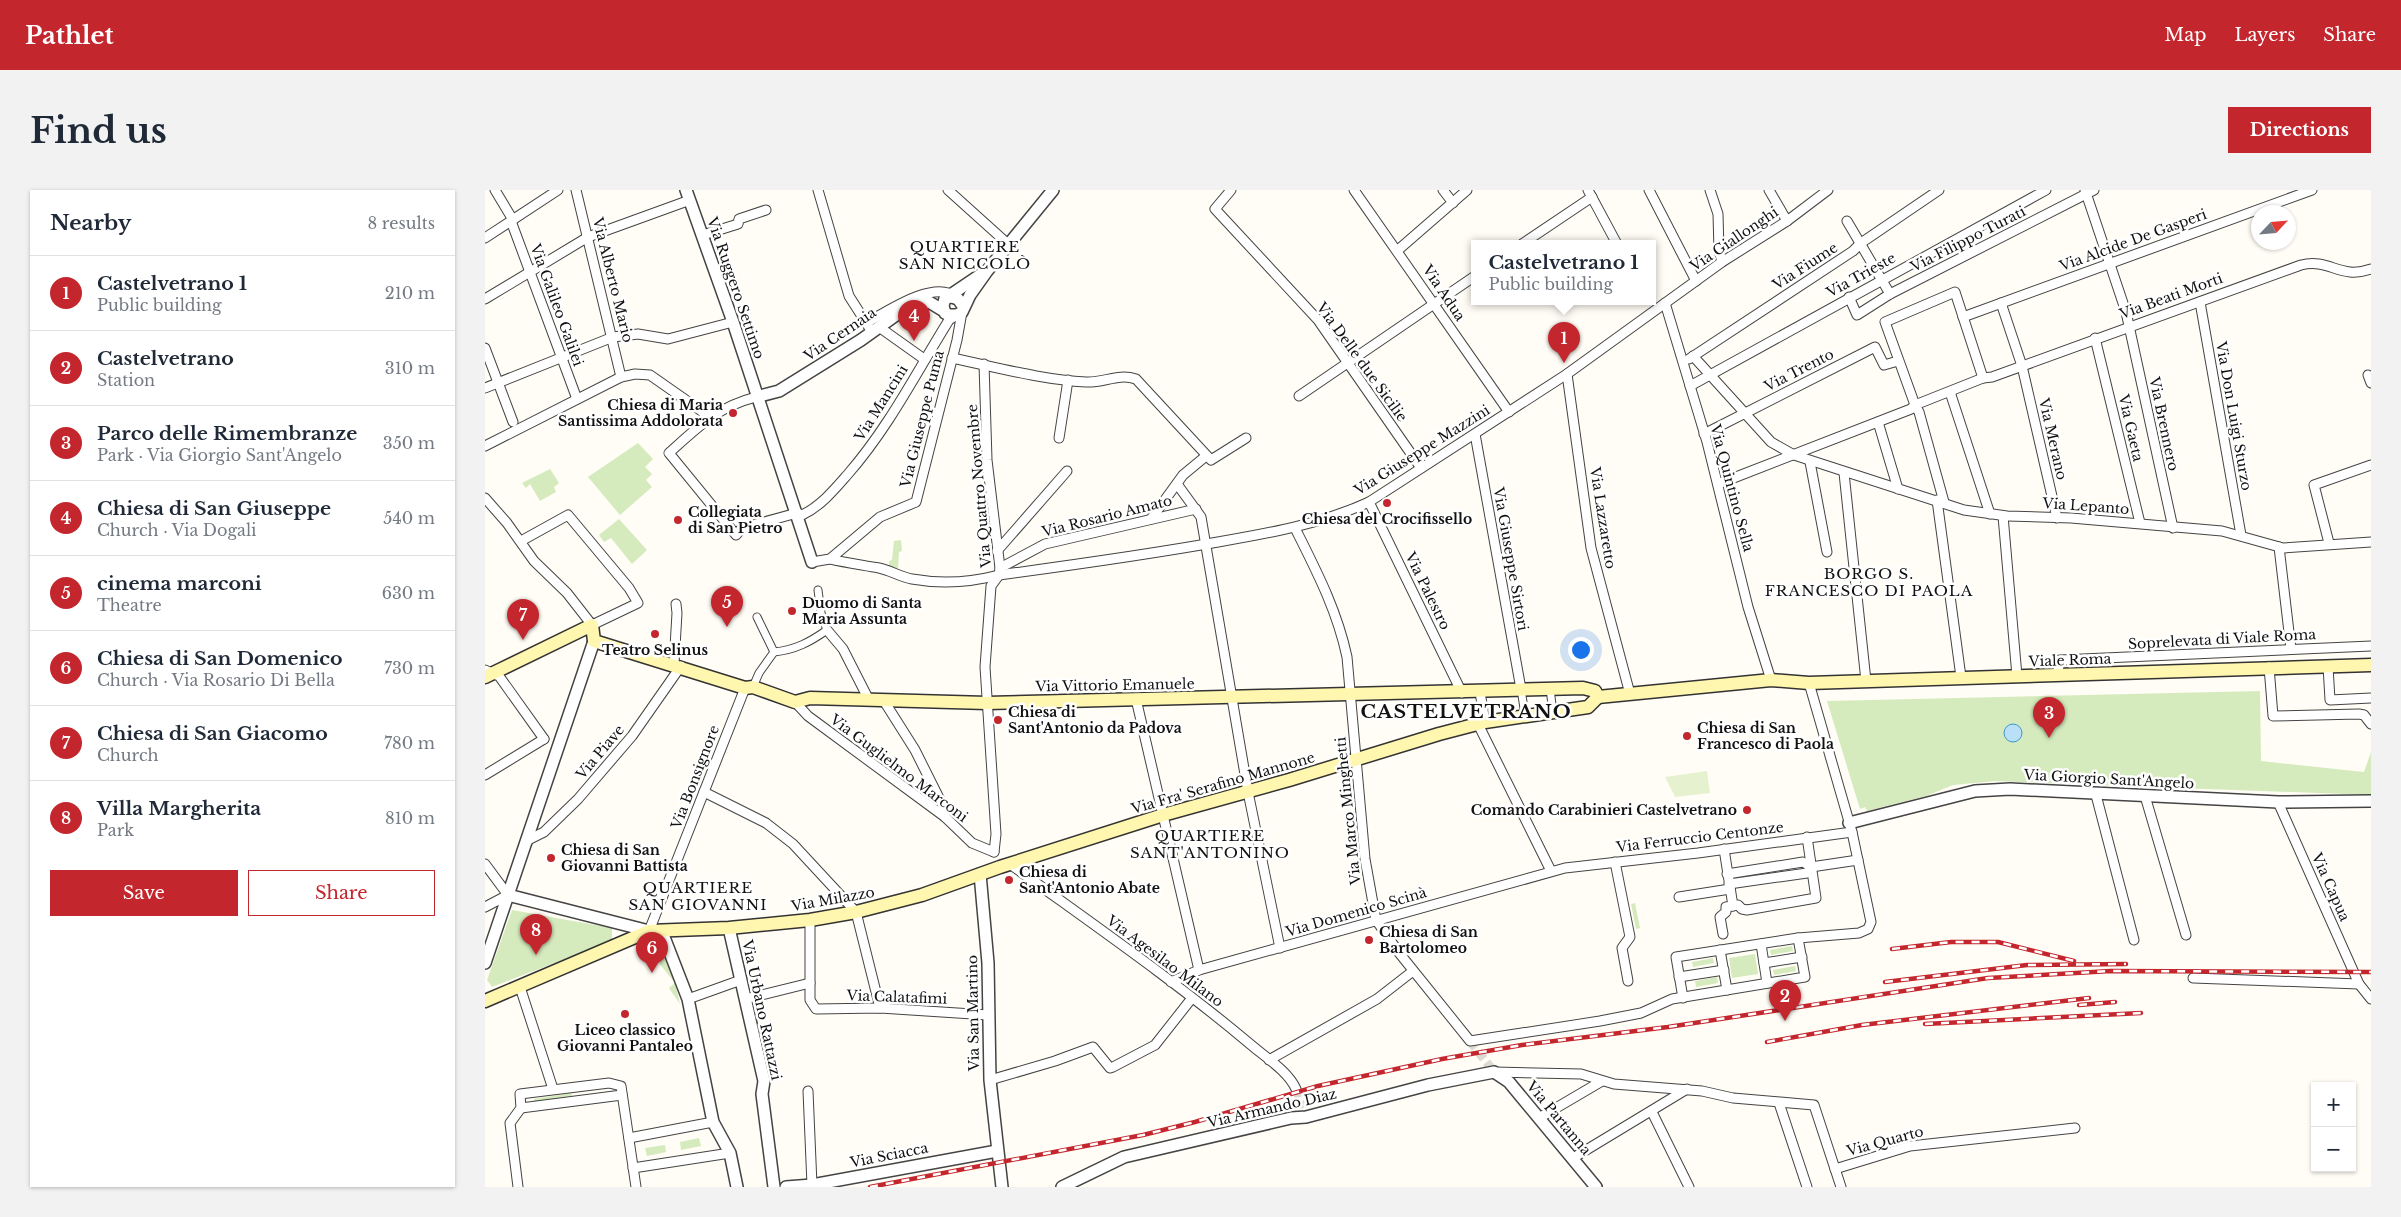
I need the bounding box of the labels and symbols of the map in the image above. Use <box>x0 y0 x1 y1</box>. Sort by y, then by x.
street label: Via Filippo Turati <box>1907 202 2029 276</box>
street label: Via Giallonghi <box>1686 203 1782 276</box>
street label: Via Alcide De Gasperi <box>2056 205 2209 275</box>
north arrow <box>2251 205 2296 250</box>
street label: Via Ruggero Settimo <box>703 214 769 361</box>
street label: Via Alberto Mario <box>589 215 637 344</box>
district label: QUARTIERE SAN NICCOLÒ <box>899 237 1031 273</box>
street label: Via Fiume <box>1768 238 1841 294</box>
street label: Via Galileo Galilei <box>526 240 588 369</box>
street label: Via Trieste <box>1822 249 1899 302</box>
street label: Via Adua <box>1418 261 1469 325</box>
street label: Via Beati Morti <box>2116 269 2225 323</box>
street label: Via Delle due Sicilie <box>1312 298 1411 425</box>
pin: 4 <box>898 300 930 341</box>
street label: Via Cernaia <box>800 303 880 365</box>
pin: 1 <box>1548 322 1580 363</box>
street label: Via Don Luigi Sturzo <box>2212 339 2256 492</box>
street label: Via Trento <box>1760 345 1837 396</box>
street label: Via Giuseppe Puma <box>896 348 948 490</box>
street label: Via Mancini <box>850 361 912 445</box>
street label: Via Brennero <box>2145 374 2183 473</box>
street label: Via Gaeta <box>2114 392 2148 464</box>
street label: Via Merano <box>2035 395 2071 482</box>
place label: Chiesa di Maria Santissima Addolorata <box>558 396 723 430</box>
street label: Via Giuseppe Mazzini <box>1350 401 1493 500</box>
street label: Via Quattro Novembre <box>963 404 995 569</box>
marker: Chiesa di Maria Santissima Addolorata <box>727 407 739 419</box>
street label: Via Quintino Sella <box>1706 421 1758 554</box>
street label: Via Lazzaretto <box>1586 465 1620 570</box>
street label: Via Giuseppe Sirtori <box>1489 485 1533 632</box>
street label: Via Rosario Amato <box>1039 491 1174 541</box>
street label: Via Lepanto <box>2041 494 2130 518</box>
marker: Chiesa del Crocifissello <box>1381 497 1393 509</box>
place label: Collegiata di San Pietro <box>688 503 783 537</box>
place label: Chiesa del Crocifissello <box>1302 510 1472 528</box>
marker: Collegiata di San Pietro <box>672 514 684 526</box>
street label: Via Palestro <box>1401 548 1455 633</box>
district label: BORGO S. FRANCESCO DI PAOLA <box>1765 564 1973 600</box>
pin: 5 <box>711 586 743 627</box>
place label: Duomo di Santa Maria Assunta <box>802 594 922 628</box>
pin: 7 <box>507 599 539 640</box>
marker: Duomo di Santa Maria Assunta <box>786 605 798 617</box>
street label: Soprelevata di Viale Roma <box>2128 625 2317 653</box>
marker: Teatro Selinus <box>649 628 661 640</box>
your location <box>1568 637 1594 663</box>
place label: Teatro Selinus <box>602 641 708 659</box>
street label: Viale Roma <box>2027 650 2112 670</box>
street label: Via Vittorio Emanuele <box>1034 675 1195 695</box>
pin: 3 <box>2033 697 2065 738</box>
district label: CASTELVETRANO <box>1360 700 1572 723</box>
place label: Chiesa di Sant'Antonio da Padova <box>1008 703 1182 737</box>
street label: Via Guglielmo Marconi <box>826 710 972 826</box>
marker: Chiesa di Sant'Antonio da Padova <box>992 714 1004 726</box>
place label: Chiesa di San Francesco di Paola <box>1697 719 1834 753</box>
street label: Via Piave <box>571 721 628 784</box>
street label: Via Bonsignore <box>667 723 723 832</box>
marker: Chiesa di San Francesco di Paola <box>1681 730 1693 742</box>
street label: Via Marco Minghetti <box>1331 736 1365 887</box>
street label: Via Fra' Serafino Mannone <box>1128 748 1317 818</box>
street label: Via Giorgio Sant'Angelo <box>2022 765 2195 792</box>
place label: Comando Carabinieri Castelvetrano <box>1471 801 1737 819</box>
marker: Comando Carabinieri Castelvetrano <box>1741 804 1753 816</box>
street label: Via Ferruccio Centonze <box>1614 818 1785 856</box>
district label: QUARTIERE SANT'ANTONINO <box>1130 826 1290 862</box>
place label: Chiesa di San Giovanni Battista <box>561 841 688 875</box>
street label: Via Capua <box>2308 849 2354 924</box>
marker: Chiesa di San Giovanni Battista <box>545 852 557 864</box>
place label: Chiesa di Sant'Antonio Abate <box>1019 863 1160 897</box>
marker: Chiesa di Sant'Antonio Abate <box>1003 874 1015 886</box>
district label: QUARTIERE SAN GIOVANNI <box>628 878 768 914</box>
street label: Via Milazzo <box>789 883 876 915</box>
street label: Via Domenico Scinà <box>1283 883 1429 941</box>
street label: Via Agesilao Milano <box>1102 911 1227 1011</box>
pin: 8 <box>520 914 552 955</box>
place label: Chiesa di San Bartolomeo <box>1379 923 1478 957</box>
pin: 6 <box>636 932 668 973</box>
marker: Chiesa di San Bartolomeo <box>1363 934 1375 946</box>
street label: Via Urbano Rattazzi <box>738 937 786 1082</box>
street label: Via San Martino <box>963 955 983 1072</box>
pin: 2 <box>1769 980 1801 1021</box>
street label: Via Calatafimi <box>845 986 948 1008</box>
marker: Liceo classico Giovanni Pantaleo <box>619 1008 631 1020</box>
place label: Liceo classico Giovanni Pantaleo <box>557 1021 693 1055</box>
street label: Via Partanna <box>1522 1077 1595 1159</box>
street label: Via Armando Diaz <box>1205 1084 1338 1132</box>
street label: Via Quarto <box>1844 1122 1925 1160</box>
street label: Via Sciacca <box>847 1139 930 1172</box>

